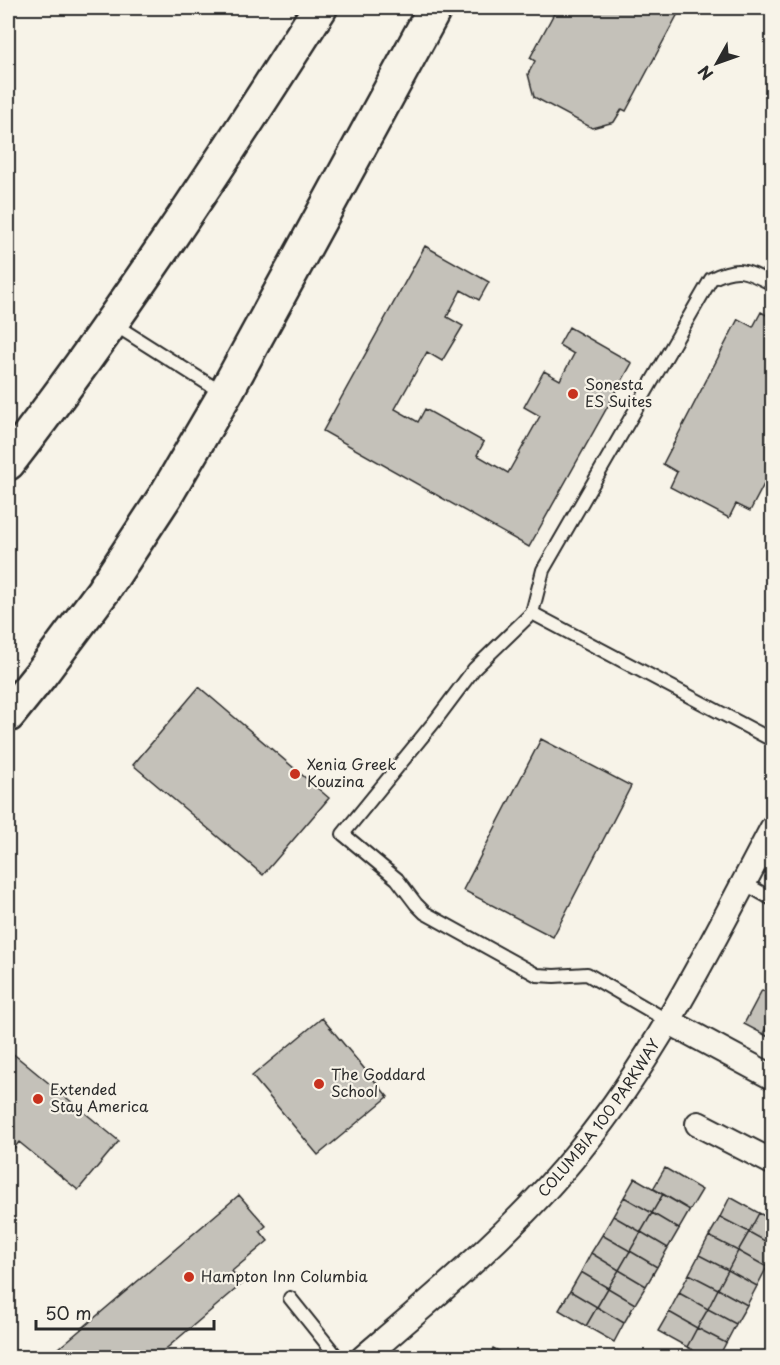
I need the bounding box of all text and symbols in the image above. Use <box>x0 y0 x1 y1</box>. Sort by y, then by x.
north arrow <box>687 33 747 93</box>
text: N <box>691 61 718 86</box>
place label: Sonesta ES Suites <box>585 372 652 412</box>
marker: Sonesta ES Suites <box>566 387 580 401</box>
place label: Xenia Greek Kouzina <box>307 752 396 792</box>
marker: Xenia Greek Kouzina <box>288 767 302 781</box>
street label: COLUMBIA 100 PARKWAY <box>531 1034 665 1202</box>
place label: The Goddard School <box>331 1062 425 1102</box>
place label: Extended Stay America <box>50 1077 149 1117</box>
marker: The Goddard School <box>312 1077 326 1091</box>
marker: Extended Stay America <box>31 1092 45 1106</box>
place label: Hampton Inn Columbia <box>201 1264 369 1287</box>
marker: Hampton Inn Columbia <box>182 1270 196 1284</box>
scale bar <box>36 1293 214 1331</box>
text: 50 m <box>45 1299 92 1326</box>

